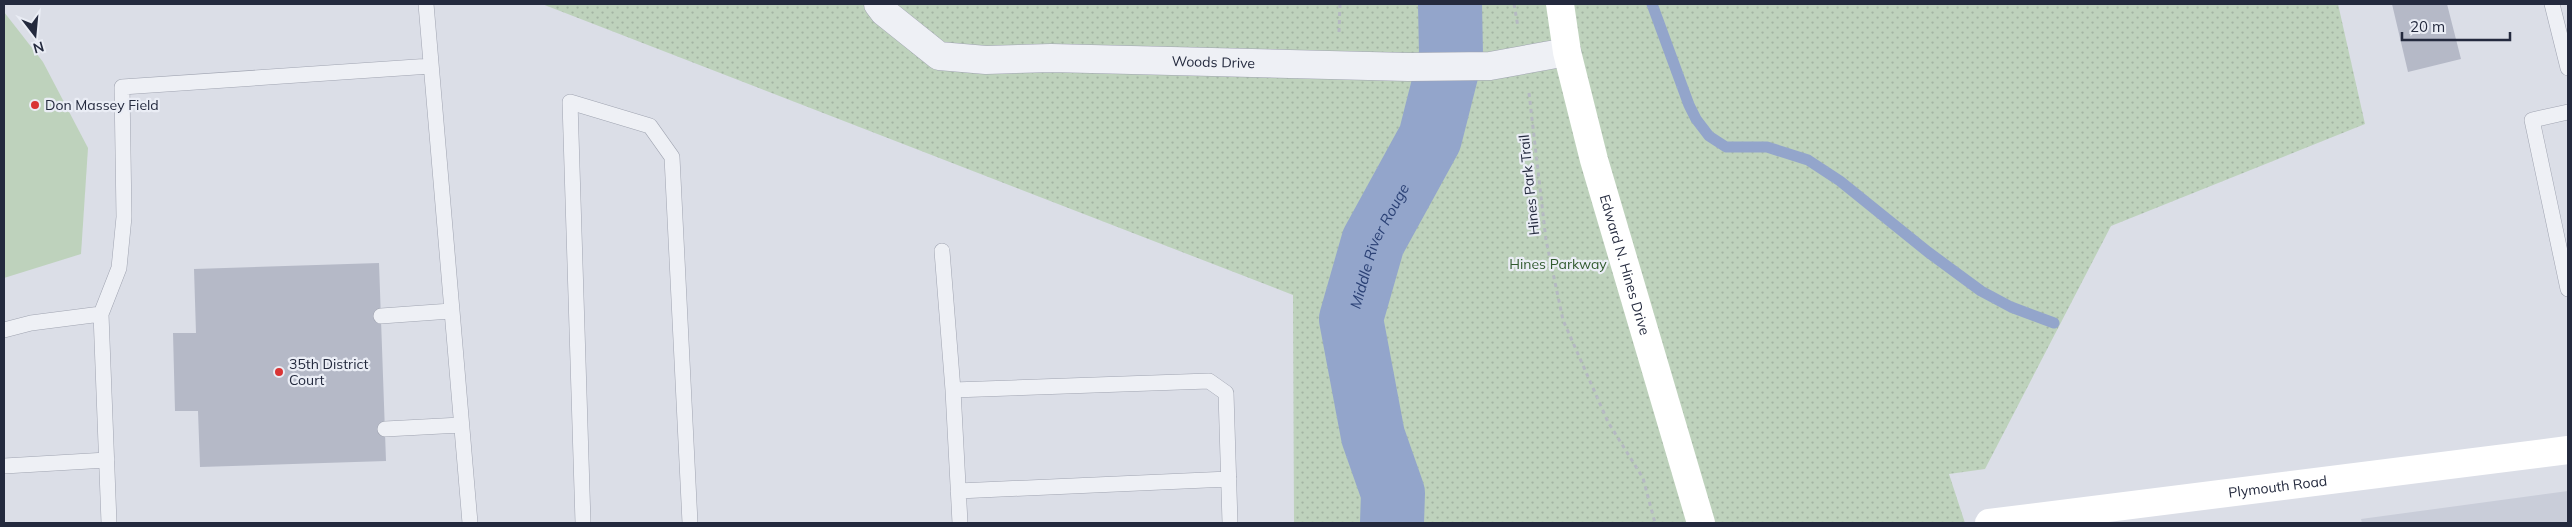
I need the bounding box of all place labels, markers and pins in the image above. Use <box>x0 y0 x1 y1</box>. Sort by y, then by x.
place label: Don Massey Field <box>45 96 159 114</box>
marker: Don Massey Field <box>29 99 41 111</box>
place label: 35th District Court <box>289 355 368 389</box>
marker: 35th District Court <box>273 366 285 378</box>

